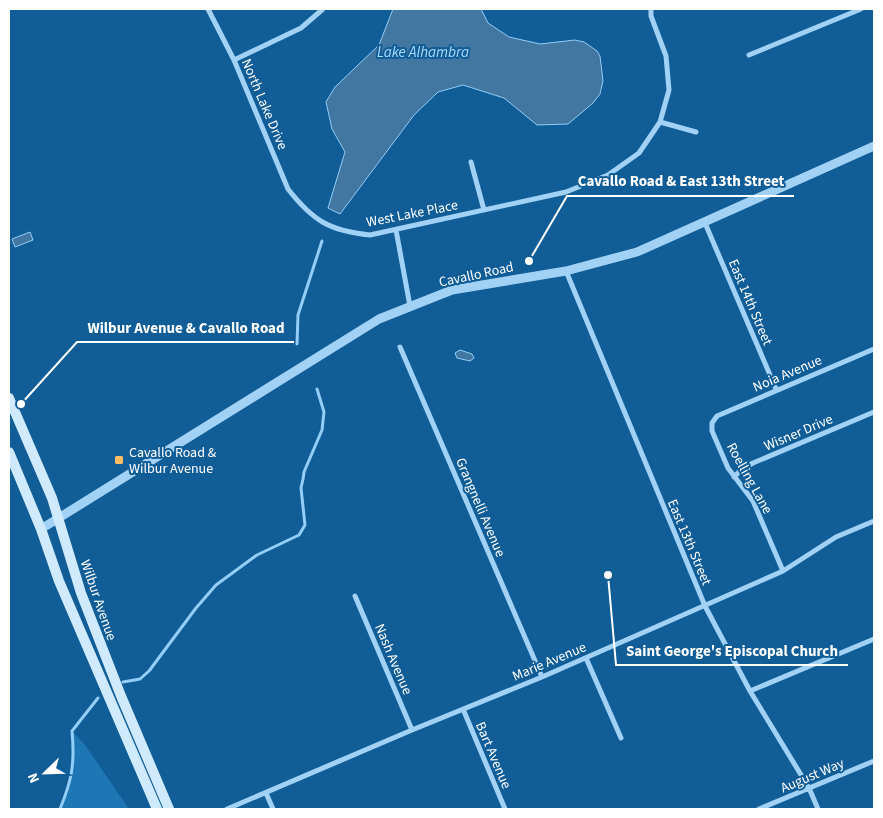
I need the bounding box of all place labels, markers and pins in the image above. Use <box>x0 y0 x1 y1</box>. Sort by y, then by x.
callout: Cavallo Road & East 13th Street <box>567 166 794 196</box>
callout: Wilbur Avenue & Cavallo Road <box>77 312 294 342</box>
place label: Cavallo Road & Wilbur Avenue <box>129 443 217 479</box>
marker: Cavallo Road & Wilbur Avenue <box>113 454 125 466</box>
callout: Saint George's Episcopal Church <box>616 635 848 665</box>

